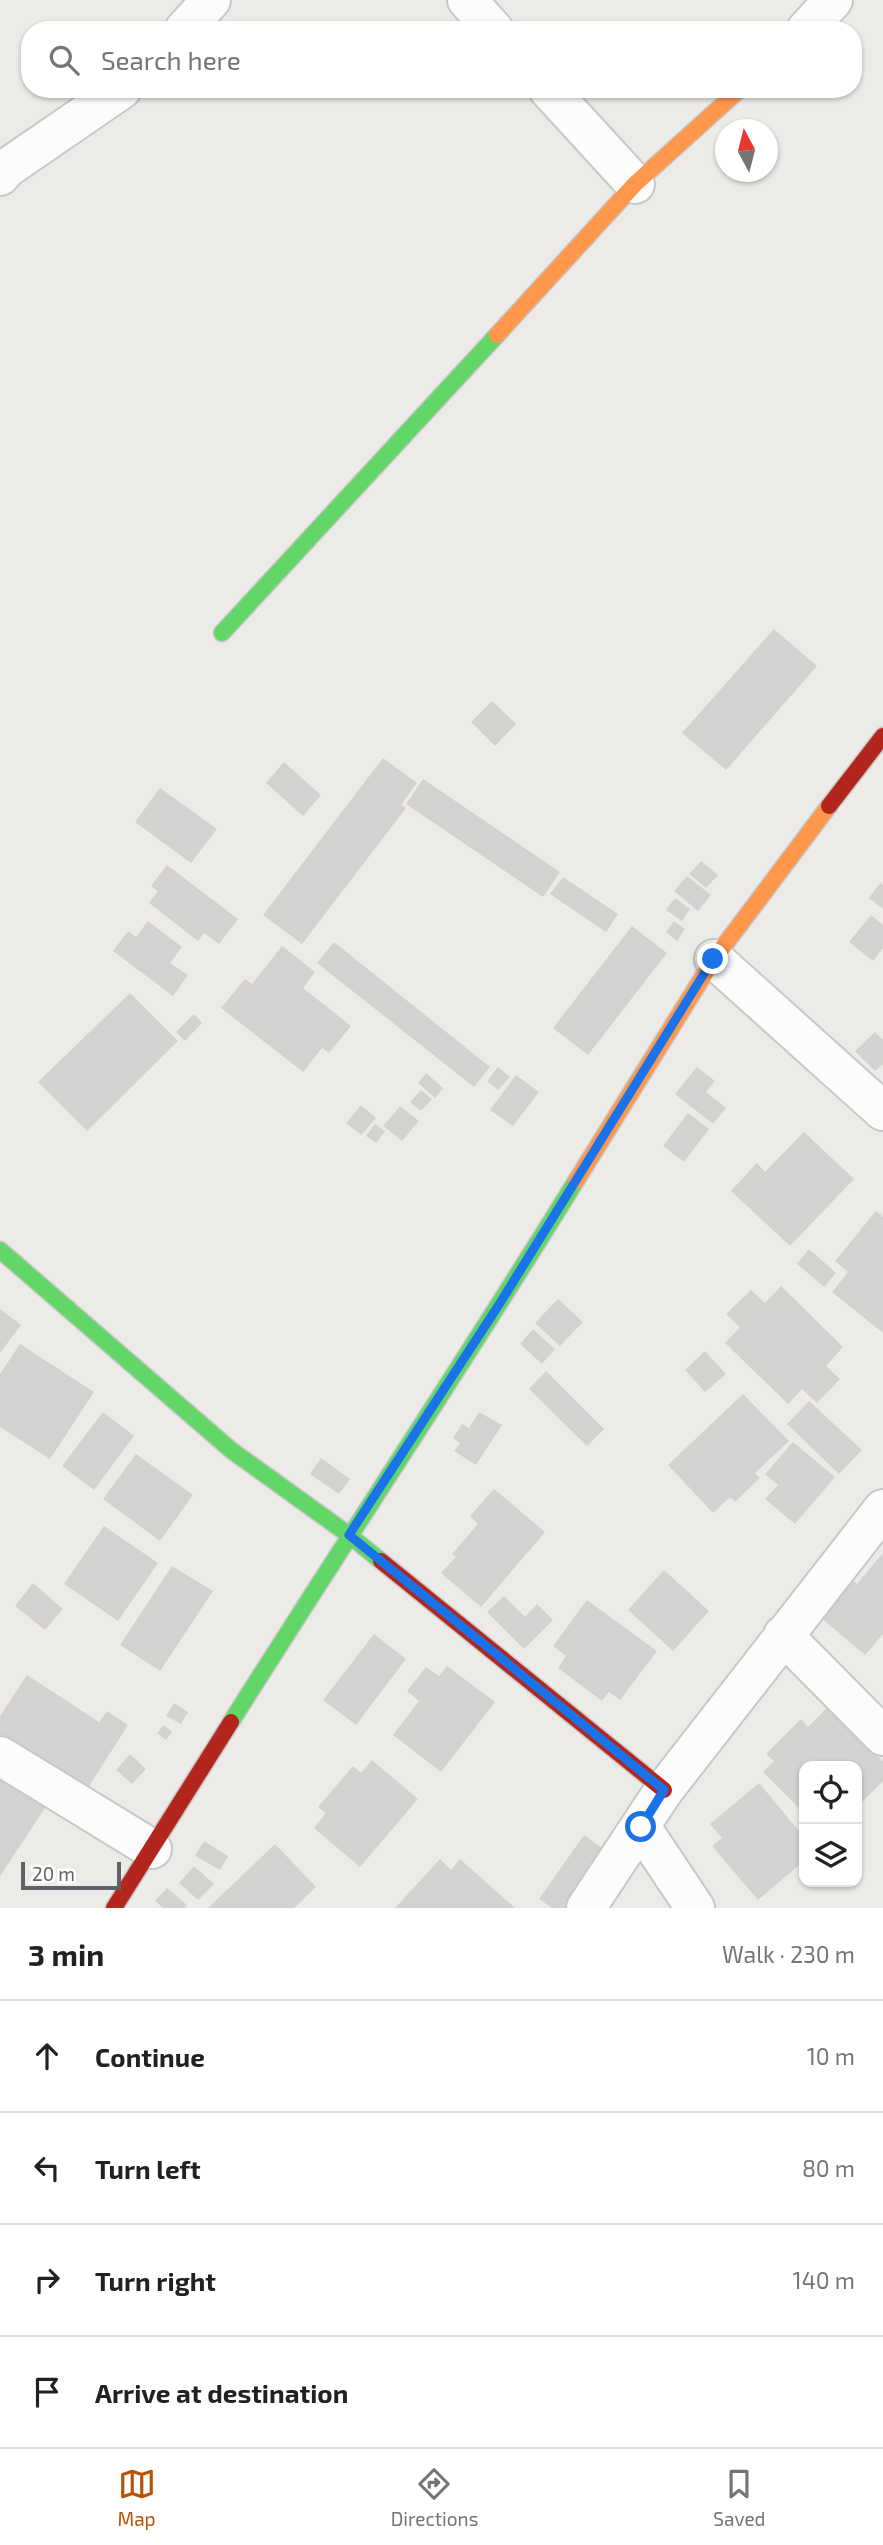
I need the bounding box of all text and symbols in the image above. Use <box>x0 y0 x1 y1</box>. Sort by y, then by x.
search box <box>21 21 862 98</box>
icon: search <box>45 41 83 79</box>
text: Search here <box>101 44 241 75</box>
north arrow <box>715 119 778 182</box>
route end <box>697 943 728 974</box>
map controls <box>799 1761 862 1887</box>
button: locate <box>799 1761 862 1824</box>
route start <box>625 1811 656 1842</box>
button: layers <box>799 1824 862 1887</box>
scale bar <box>21 1859 121 1891</box>
text: 20 m <box>32 1862 75 1885</box>
text: 3 min <box>28 1936 104 1972</box>
text: Walk · 230 m <box>722 1940 855 1968</box>
icon: ahead <box>28 2037 66 2075</box>
text: Continue <box>95 2041 205 2072</box>
text: 10 m <box>807 2042 855 2070</box>
icon: left <box>28 2149 66 2187</box>
text: Turn left <box>95 2153 201 2184</box>
text: 80 m <box>802 2154 855 2182</box>
icon: right <box>28 2261 66 2299</box>
text: Turn right <box>95 2265 216 2296</box>
text: 140 m <box>793 2266 855 2294</box>
icon: arrive <box>28 2373 66 2411</box>
text: Arrive at destination <box>95 2377 348 2408</box>
tab: Map <box>118 2465 156 2530</box>
tab: Directions <box>391 2465 478 2530</box>
tab: Saved <box>713 2465 765 2530</box>

